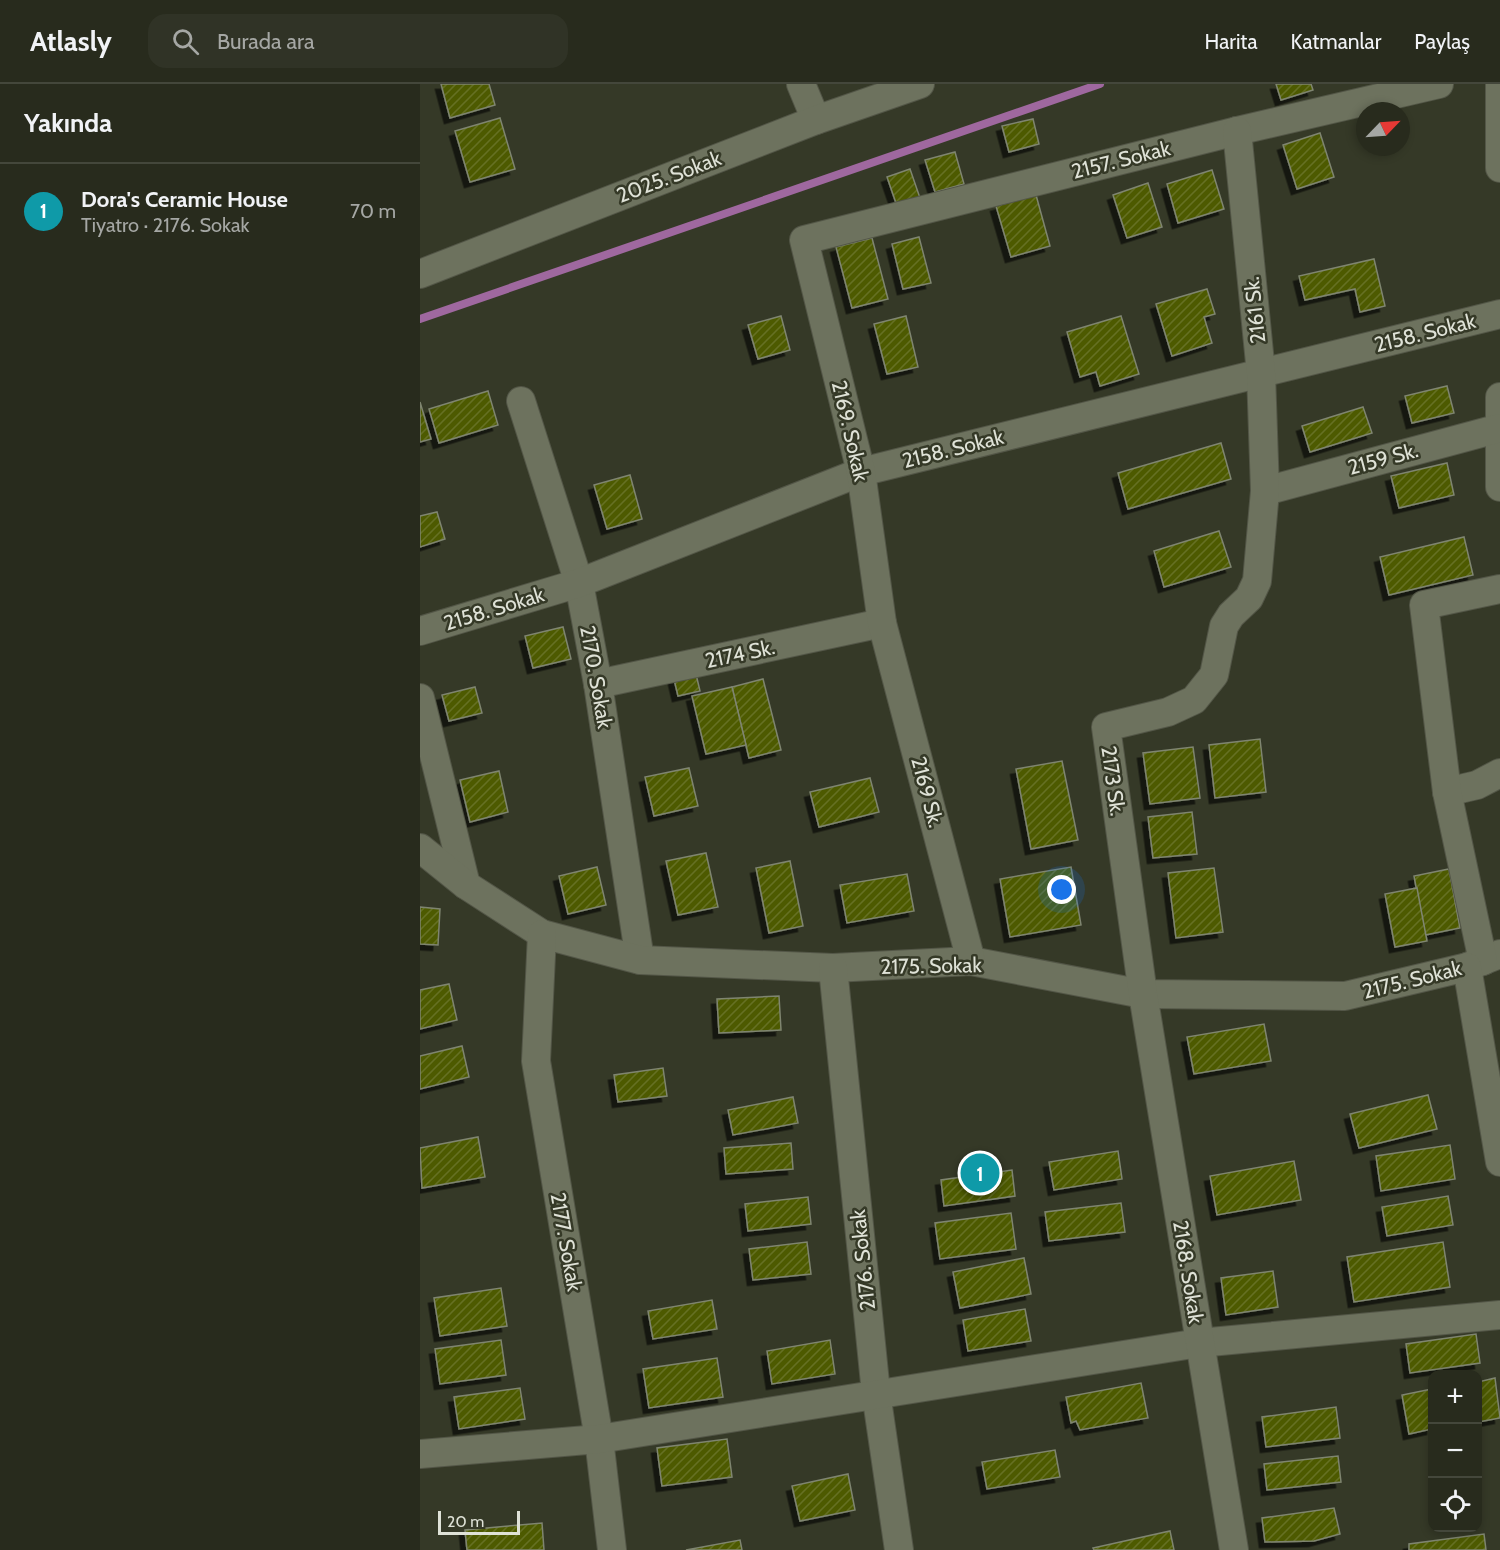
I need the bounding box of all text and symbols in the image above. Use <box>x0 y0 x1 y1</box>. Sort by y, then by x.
search box <box>148 14 568 68</box>
text: Atlasly <box>30 24 112 58</box>
icon: search <box>169 25 202 58</box>
text: Burada ara <box>217 28 314 55</box>
text: Harita <box>1205 29 1258 54</box>
text: Katmanlar <box>1291 29 1381 54</box>
text: Paylaş <box>1414 29 1470 54</box>
north arrow <box>1356 102 1410 156</box>
text: Yakında <box>24 107 112 139</box>
street label: 2157. Sokak <box>1069 135 1173 184</box>
street label: 2025. Sokak <box>613 145 725 208</box>
text: Dora's Ceramic House <box>81 186 288 213</box>
text: 1 <box>40 199 47 223</box>
text: 70 m <box>350 199 396 223</box>
text: Tiyatro · 2176. Sokak <box>81 213 250 237</box>
street label: 2161 Sk. <box>1239 275 1270 345</box>
street label: 2158. Sokak <box>1372 308 1479 357</box>
street label: 2169. Sokak <box>827 378 874 484</box>
street label: 2158. Sokak <box>900 424 1007 473</box>
street label: 2159 Sk. <box>1345 437 1421 480</box>
street label: 2158. Sokak <box>441 581 548 636</box>
street label: 2170. Sokak <box>575 623 618 731</box>
street label: 2174 Sk. <box>703 634 777 673</box>
street label: 2173 Sk. <box>1096 744 1131 818</box>
street label: 2169 Sk. <box>906 754 949 830</box>
your location <box>1047 875 1076 904</box>
street label: 2175. Sokak <box>880 952 983 979</box>
street label: 2175. Sokak <box>1360 955 1465 1004</box>
pin: 1 <box>960 1150 1000 1196</box>
street label: 2177. Sokak <box>546 1191 588 1294</box>
street label: 2176. Sokak <box>845 1208 880 1312</box>
street label: 2168. Sokak <box>1168 1219 1209 1326</box>
map controls <box>1428 1370 1482 1532</box>
button: + <box>1428 1370 1482 1424</box>
button: − <box>1428 1424 1482 1478</box>
button: locate <box>1428 1478 1482 1532</box>
scale bar <box>438 1508 520 1536</box>
text: 20 m <box>447 1512 484 1531</box>

